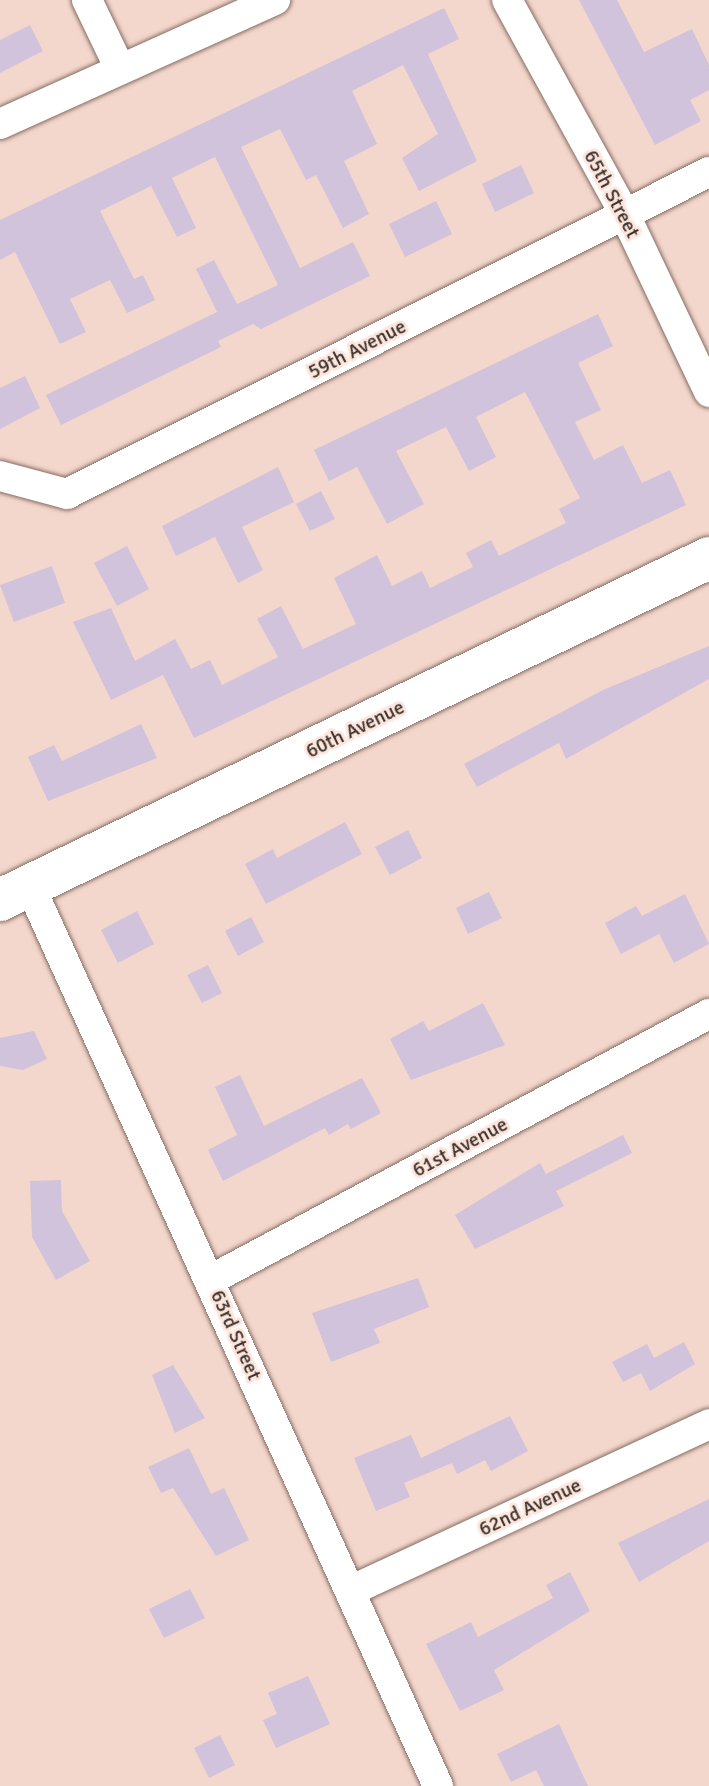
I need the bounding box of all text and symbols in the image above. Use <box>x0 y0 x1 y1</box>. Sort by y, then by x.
street label: 65th Street <box>579 146 645 242</box>
street label: 59th Avenue <box>304 314 410 384</box>
street label: 60th Avenue <box>302 695 408 763</box>
street label: 61st Avenue <box>408 1112 512 1182</box>
street label: 63rd Street <box>206 1286 266 1384</box>
street label: 62nd Avenue <box>475 1473 585 1541</box>

